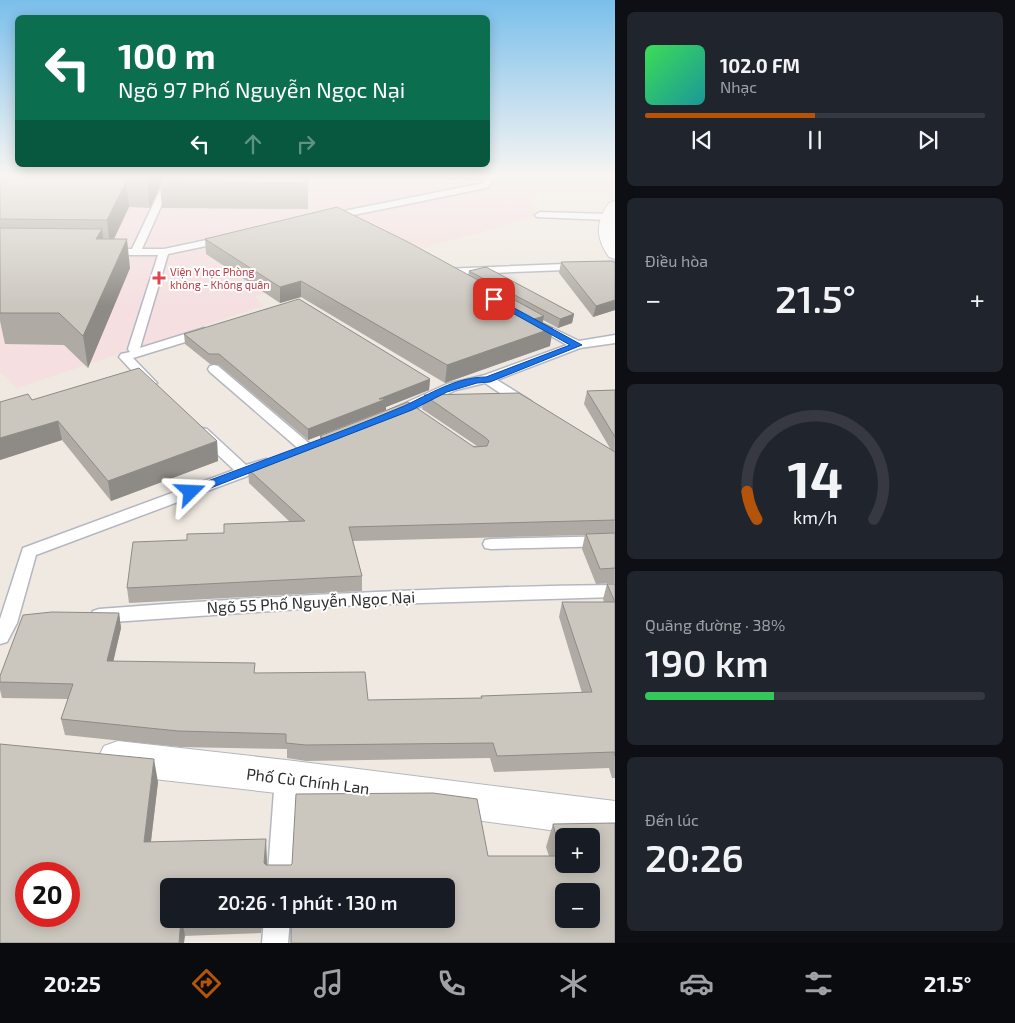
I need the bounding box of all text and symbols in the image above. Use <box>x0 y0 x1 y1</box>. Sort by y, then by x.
text: 100 m <box>118 34 216 76</box>
icon: left <box>35 35 100 100</box>
text: 102.0 FM <box>720 54 800 77</box>
text: Ngõ 97 Phố Nguyễn Ngọc Nại <box>118 76 405 102</box>
text: Nhạc <box>720 77 757 96</box>
icon: previous <box>688 126 716 154</box>
icon: pause <box>801 126 829 154</box>
icon: next <box>914 126 942 154</box>
icon: left <box>186 130 214 158</box>
icon: ahead <box>239 130 267 158</box>
icon: right <box>292 130 320 158</box>
text: Điều hòa <box>645 251 708 270</box>
place label: Viện Y học Phòng không - Không quân <box>170 265 270 291</box>
marker: Viện Y học Phòng không - Không quân <box>152 271 166 285</box>
text: 21.5° <box>775 275 856 321</box>
pin <box>473 278 515 320</box>
text: − <box>645 282 661 316</box>
text: + <box>970 282 985 316</box>
icon: arrive <box>480 285 508 313</box>
text: 14 <box>787 446 843 508</box>
position arrow <box>164 465 216 517</box>
text: km/h <box>793 506 837 528</box>
street label: Ngõ 55 Phố Nguyễn Ngọc Nại <box>206 587 416 616</box>
text: Quãng đường · 38% <box>645 615 785 634</box>
text: 190 km <box>645 639 769 685</box>
street label: Phố Cù Chính Lan <box>245 764 371 797</box>
text: Đến lúc <box>645 810 699 829</box>
map controls <box>555 828 600 928</box>
button: + <box>555 828 600 873</box>
text: 20:26 <box>645 834 744 880</box>
speed limit sign: 20 <box>15 862 80 927</box>
button: − <box>555 883 600 928</box>
text: 20:26 · 1 phút · 130 m <box>218 891 397 914</box>
icon: directions <box>189 966 224 1001</box>
icon: music <box>311 966 346 1001</box>
icon: phone <box>434 966 469 1001</box>
icon: climate <box>556 966 591 1001</box>
icon: car <box>679 966 714 1001</box>
icon: filters <box>801 966 836 1001</box>
text: 20:25 <box>44 970 101 996</box>
text: 21.5° <box>924 970 971 996</box>

